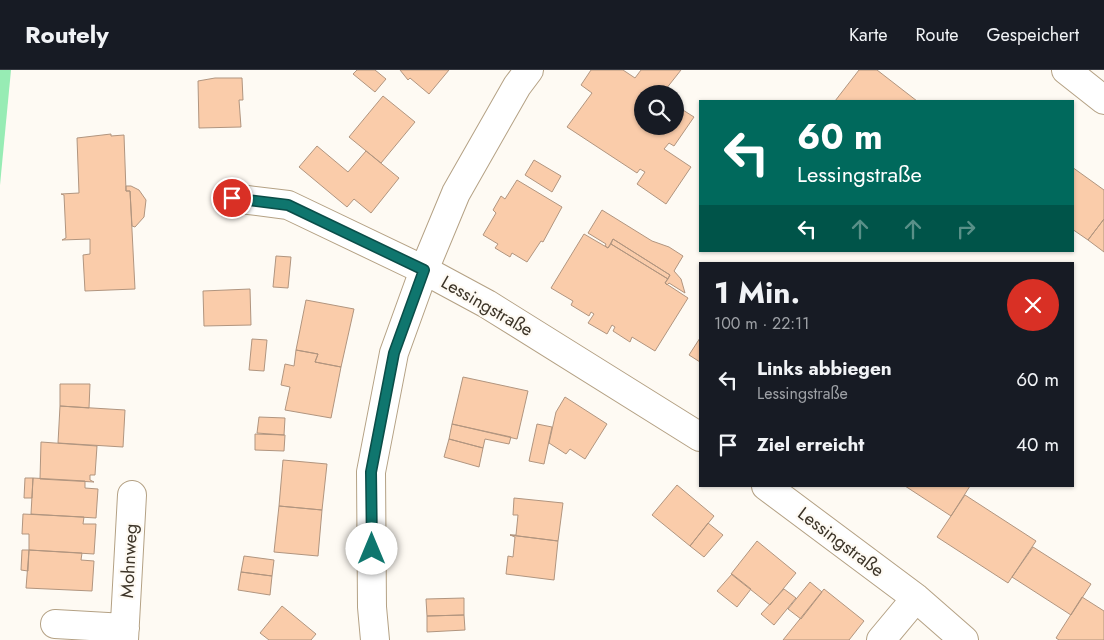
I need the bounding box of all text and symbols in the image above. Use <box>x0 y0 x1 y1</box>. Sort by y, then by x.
text: Routely <box>25 17 109 52</box>
text: Karte <box>849 22 888 48</box>
text: Route <box>916 22 958 48</box>
text: Gespeichert <box>986 22 1079 48</box>
map controls <box>634 85 684 135</box>
button: search <box>634 85 684 135</box>
text: 60 m <box>797 112 883 162</box>
icon: left <box>714 120 779 185</box>
text: Lessingstraße <box>797 158 922 190</box>
pin <box>211 177 253 219</box>
icon: arrive <box>218 184 246 212</box>
icon: left <box>793 215 821 243</box>
icon: ahead <box>846 215 874 243</box>
icon: ahead <box>899 215 927 243</box>
icon: right <box>952 215 980 243</box>
street label: Lessingstraße <box>436 269 538 343</box>
text: 1 Min. <box>714 271 800 314</box>
button: close <box>1007 279 1059 331</box>
text: 100 m · 22:11 <box>714 312 810 335</box>
text: Links abbiegen <box>757 355 892 382</box>
icon: left <box>714 366 742 394</box>
text: 60 m <box>1016 366 1059 393</box>
text: Lessingstraße <box>757 382 848 405</box>
icon: arrive <box>714 431 742 459</box>
text: Ziel erreicht <box>757 431 864 458</box>
text: 40 m <box>1016 431 1059 458</box>
street label: Lessingstraße <box>792 501 890 583</box>
position arrow <box>345 522 397 574</box>
street label: Mohnweg <box>114 523 144 599</box>

